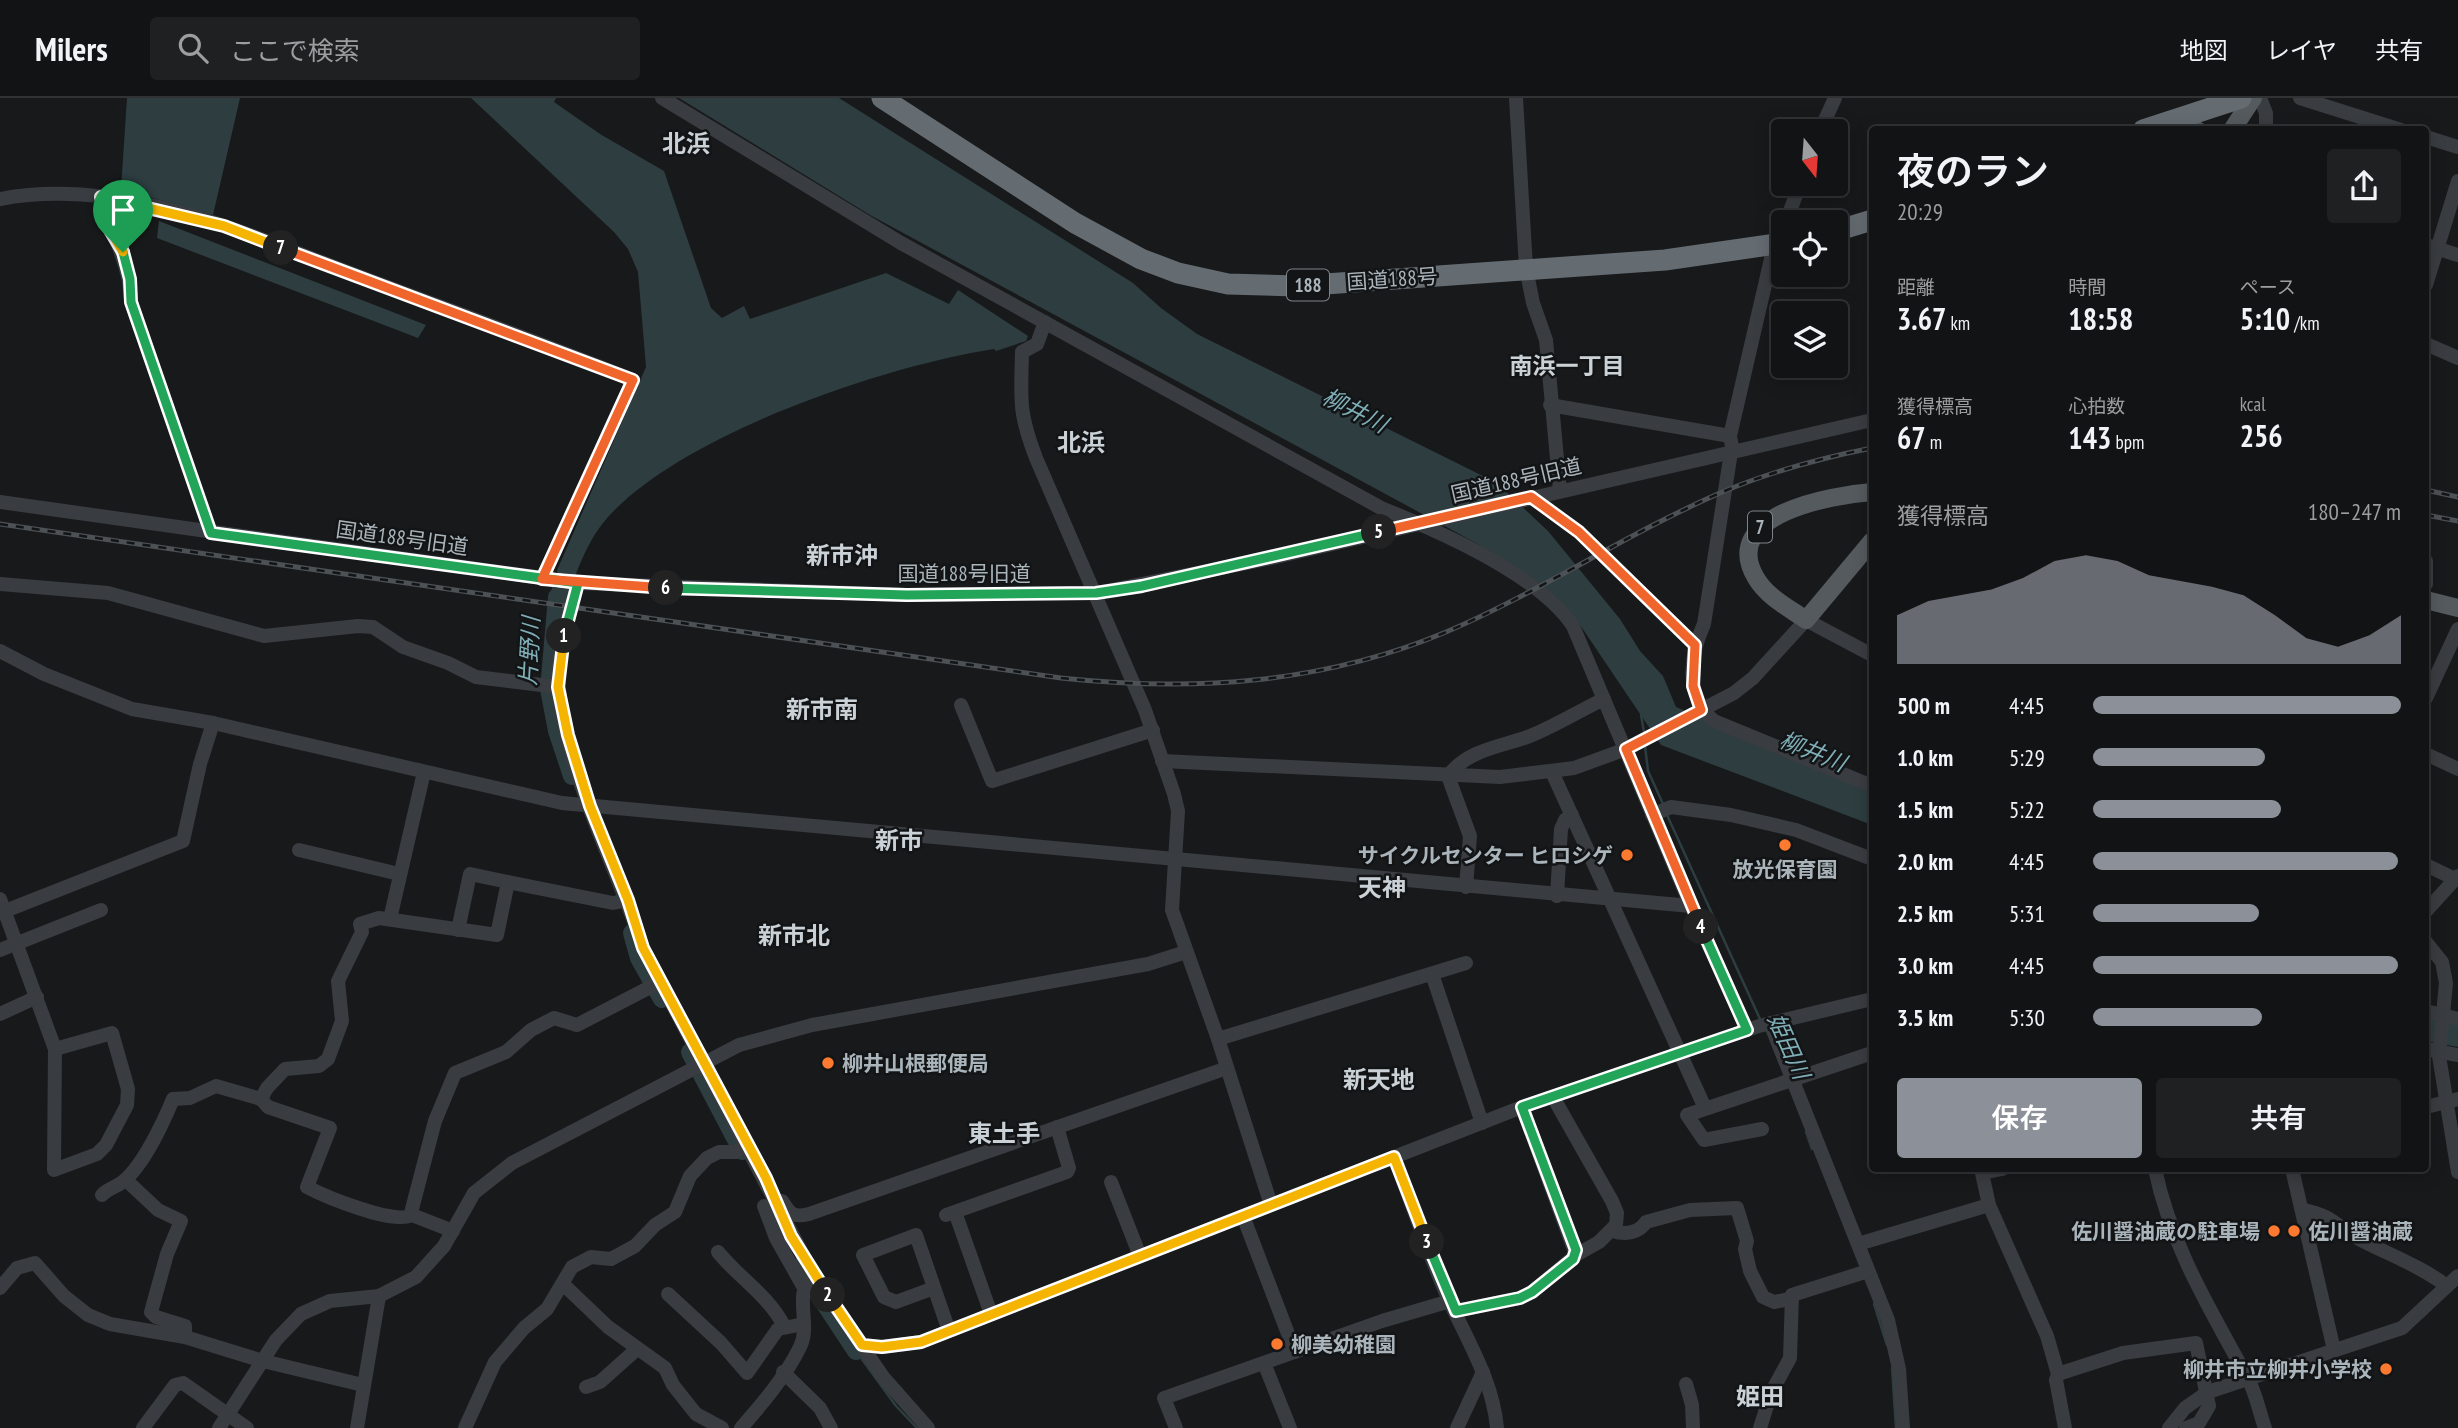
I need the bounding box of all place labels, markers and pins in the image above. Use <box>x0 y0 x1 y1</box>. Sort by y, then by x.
pin <box>93 180 153 252</box>
pin: 7 <box>264 230 298 266</box>
pin: 5 <box>1362 514 1396 550</box>
pin: 6 <box>648 570 684 606</box>
pin: 1 <box>546 618 582 654</box>
marker: 放光保育園 <box>1777 837 1793 853</box>
place label: サイクルセンター ヒロシゲ <box>1358 842 1613 869</box>
marker: サイクルセンター ヒロシゲ <box>1619 847 1635 863</box>
place label: 放光保育園 <box>1733 856 1838 883</box>
pin: 4 <box>1684 910 1718 944</box>
place label: 柳井山根郵便局 <box>842 1050 989 1077</box>
marker: 柳井山根郵便局 <box>820 1055 836 1071</box>
place label: 佐川醤油蔵の駐車場 <box>2071 1218 2260 1245</box>
place label: 佐川醤油蔵 <box>2308 1218 2413 1245</box>
marker: 佐川醤油蔵の駐車場 <box>2266 1223 2282 1239</box>
marker: 佐川醤油蔵 <box>2286 1223 2302 1239</box>
pin: 3 <box>1410 1224 1444 1260</box>
pin: 2 <box>810 1278 846 1312</box>
place label: 柳美幼稚園 <box>1291 1331 1396 1358</box>
marker: 柳美幼稚園 <box>1269 1336 1285 1352</box>
place label: 柳井市立柳井小学校 <box>2183 1356 2372 1383</box>
marker: 柳井市立柳井小学校 <box>2378 1361 2394 1377</box>

